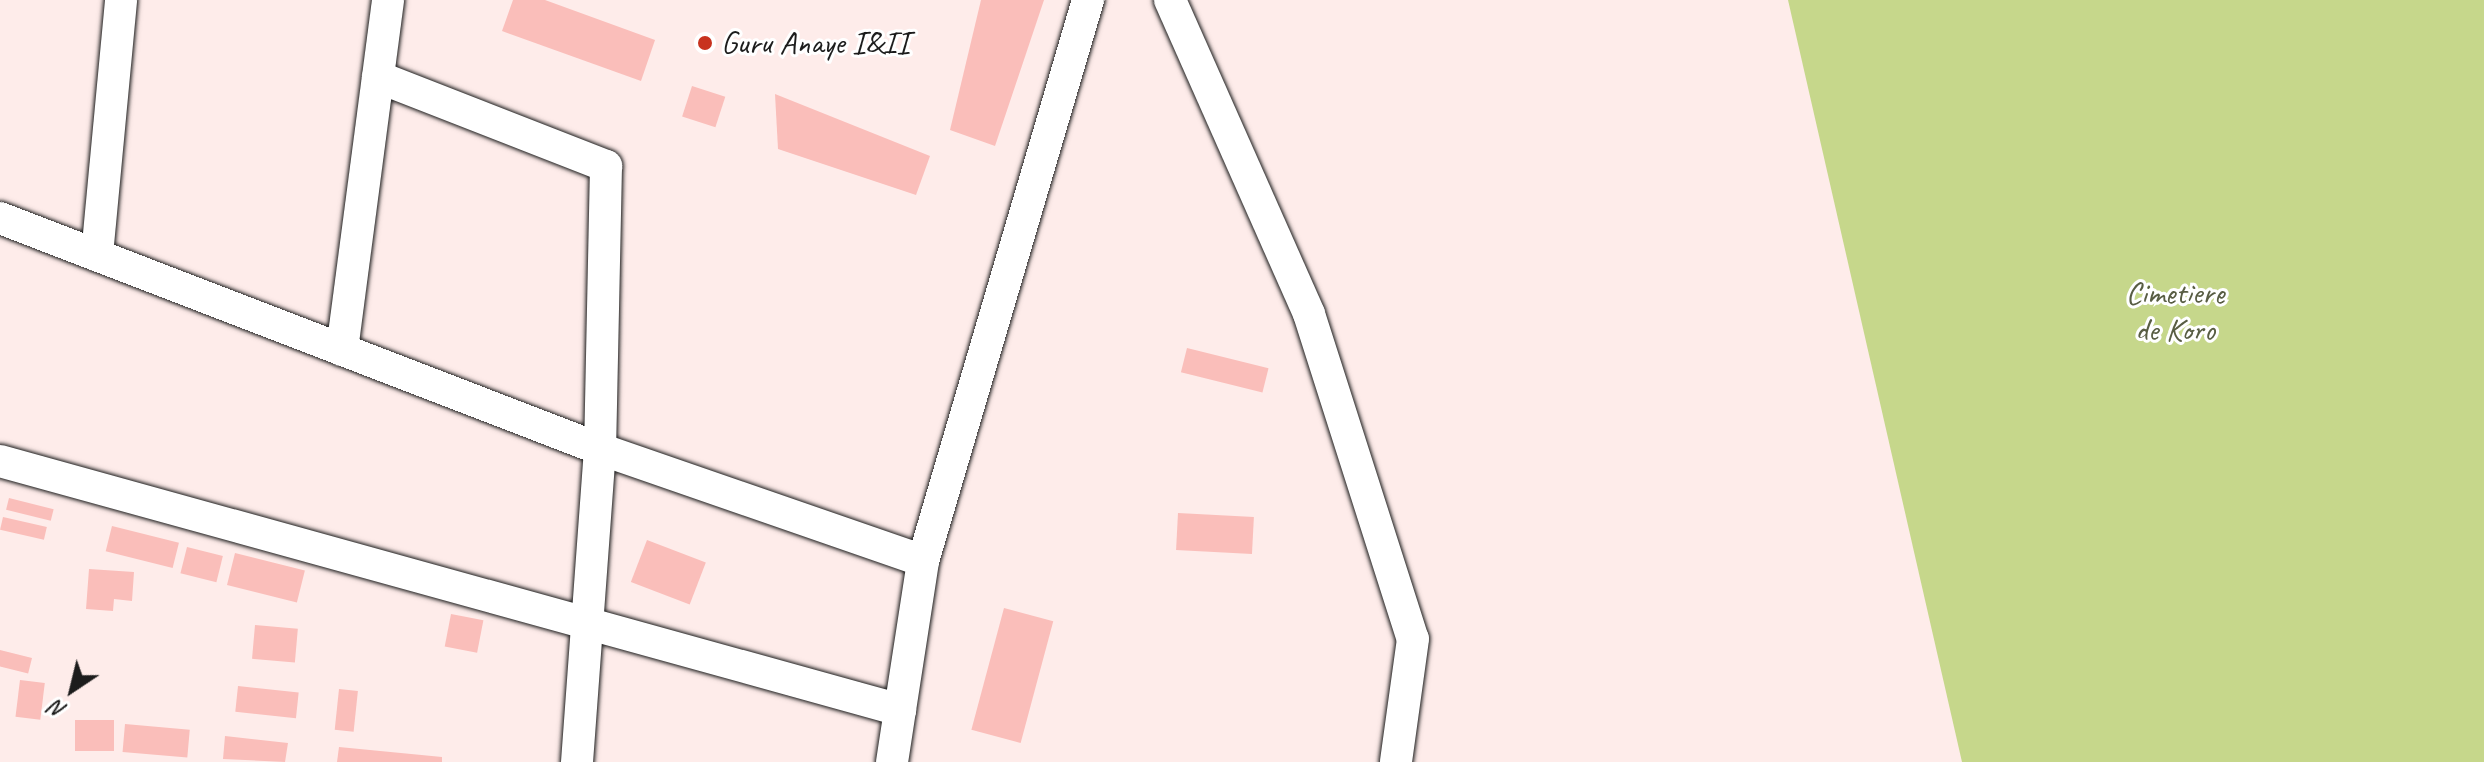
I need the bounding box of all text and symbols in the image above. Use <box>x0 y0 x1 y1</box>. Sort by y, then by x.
place label: Guru Anaye I&II <box>721 24 910 62</box>
marker: Guru Anaye I&II <box>696 34 714 52</box>
park label: Cimetiere de Koro <box>2126 275 2224 350</box>
north arrow <box>32 650 112 730</box>
text: N <box>45 694 72 725</box>

